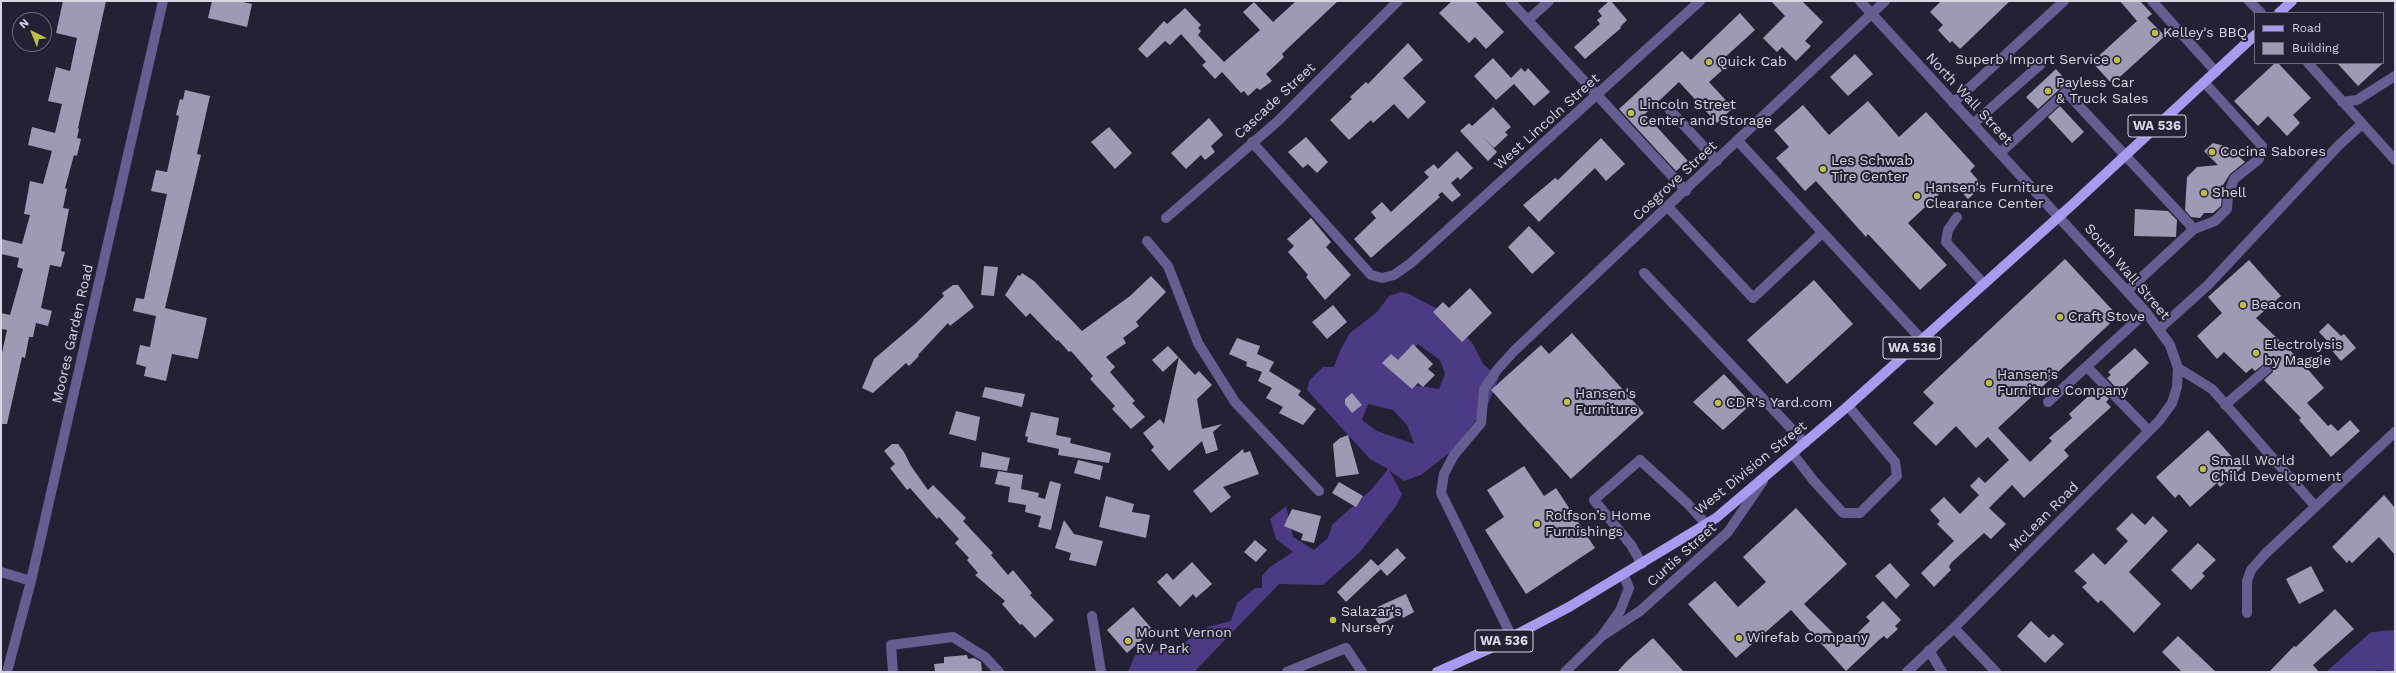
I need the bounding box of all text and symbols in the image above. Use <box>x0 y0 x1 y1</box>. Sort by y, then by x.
north arrow <box>12 12 52 52</box>
legend <box>2254 12 2384 64</box>
text: N <box>17 16 32 31</box>
text: Road <box>2292 21 2321 35</box>
place label: Kelley's BBQ <box>2163 25 2247 41</box>
marker: Kelley's BBQ <box>2150 28 2160 38</box>
text: Building <box>2292 41 2339 55</box>
street label: North Wall Street <box>1922 50 2016 148</box>
place label: Superb Import Service <box>1955 52 2109 68</box>
place label: Quick Cab <box>1717 54 1787 70</box>
marker: Superb Import Service <box>2112 55 2122 65</box>
marker: Quick Cab <box>1704 57 1714 67</box>
street label: Cascade Street <box>1231 59 1319 143</box>
street label: West Lincoln Street <box>1491 70 1603 174</box>
place label: Payless Car & Truck Sales <box>2056 75 2148 108</box>
marker: Payless Car & Truck Sales <box>2043 86 2053 96</box>
place label: Lincoln Street Center and Storage <box>1639 97 1772 130</box>
marker: Lincoln Street Center and Storage <box>1626 108 1636 118</box>
road number: WA 536 <box>2128 115 2186 137</box>
street label: Cosgrove Street <box>1629 138 1721 224</box>
place label: Cocina Sabores <box>2220 144 2326 160</box>
marker: Cocina Sabores <box>2207 147 2217 157</box>
place label: Les Schwab Tire Center <box>1831 153 1913 186</box>
marker: Les Schwab Tire Center <box>1818 164 1828 174</box>
place label: Hansen's Furniture Clearance Center <box>1925 180 2054 212</box>
place label: Shell <box>2212 185 2246 201</box>
marker: Shell <box>2199 188 2209 198</box>
marker: Hansen's Furniture Clearance Center <box>1912 191 1922 201</box>
street label: South Wall Street <box>2081 221 2173 323</box>
street label: Moores Garden Road <box>49 263 97 405</box>
place label: Beacon <box>2251 297 2301 313</box>
marker: Beacon <box>2238 300 2248 310</box>
place label: Craft Stove <box>2068 309 2145 325</box>
marker: Craft Stove <box>2055 312 2065 322</box>
road number: WA 536 <box>1883 337 1941 359</box>
place label: Electrolysis by Maggie <box>2264 337 2342 370</box>
marker: Electrolysis by Maggie <box>2251 348 2261 358</box>
place label: Hansen's Furniture Company <box>1997 367 2128 400</box>
marker: Hansen's Furniture Company <box>1984 378 1994 388</box>
place label: Hansen's Furniture <box>1575 386 1638 418</box>
place label: CDR's Yard.com <box>1726 395 1832 411</box>
marker: Hansen's Furniture <box>1562 397 1572 407</box>
marker: CDR's Yard.com <box>1713 398 1723 408</box>
street label: West Division Street <box>1692 418 1810 518</box>
place label: Small World Child Development <box>2211 453 2341 486</box>
marker: Small World Child Development <box>2198 464 2208 474</box>
street label: McLean Road <box>2006 479 2082 555</box>
place label: Rolfson’s Home Furnishings <box>1545 508 1651 540</box>
marker: Rolfson’s Home Furnishings <box>1532 519 1542 529</box>
street label: Curtis Street <box>1644 520 1720 590</box>
place label: Salazar's Nursery <box>1341 604 1402 636</box>
marker: Salazar's Nursery <box>1328 615 1338 625</box>
place label: Mount Vernon RV Park <box>1136 625 1232 658</box>
road number: WA 536 <box>1475 630 1533 652</box>
place label: Wirefab Company <box>1747 630 1868 646</box>
marker: Wirefab Company <box>1734 633 1744 643</box>
marker: Mount Vernon RV Park <box>1123 636 1133 646</box>

